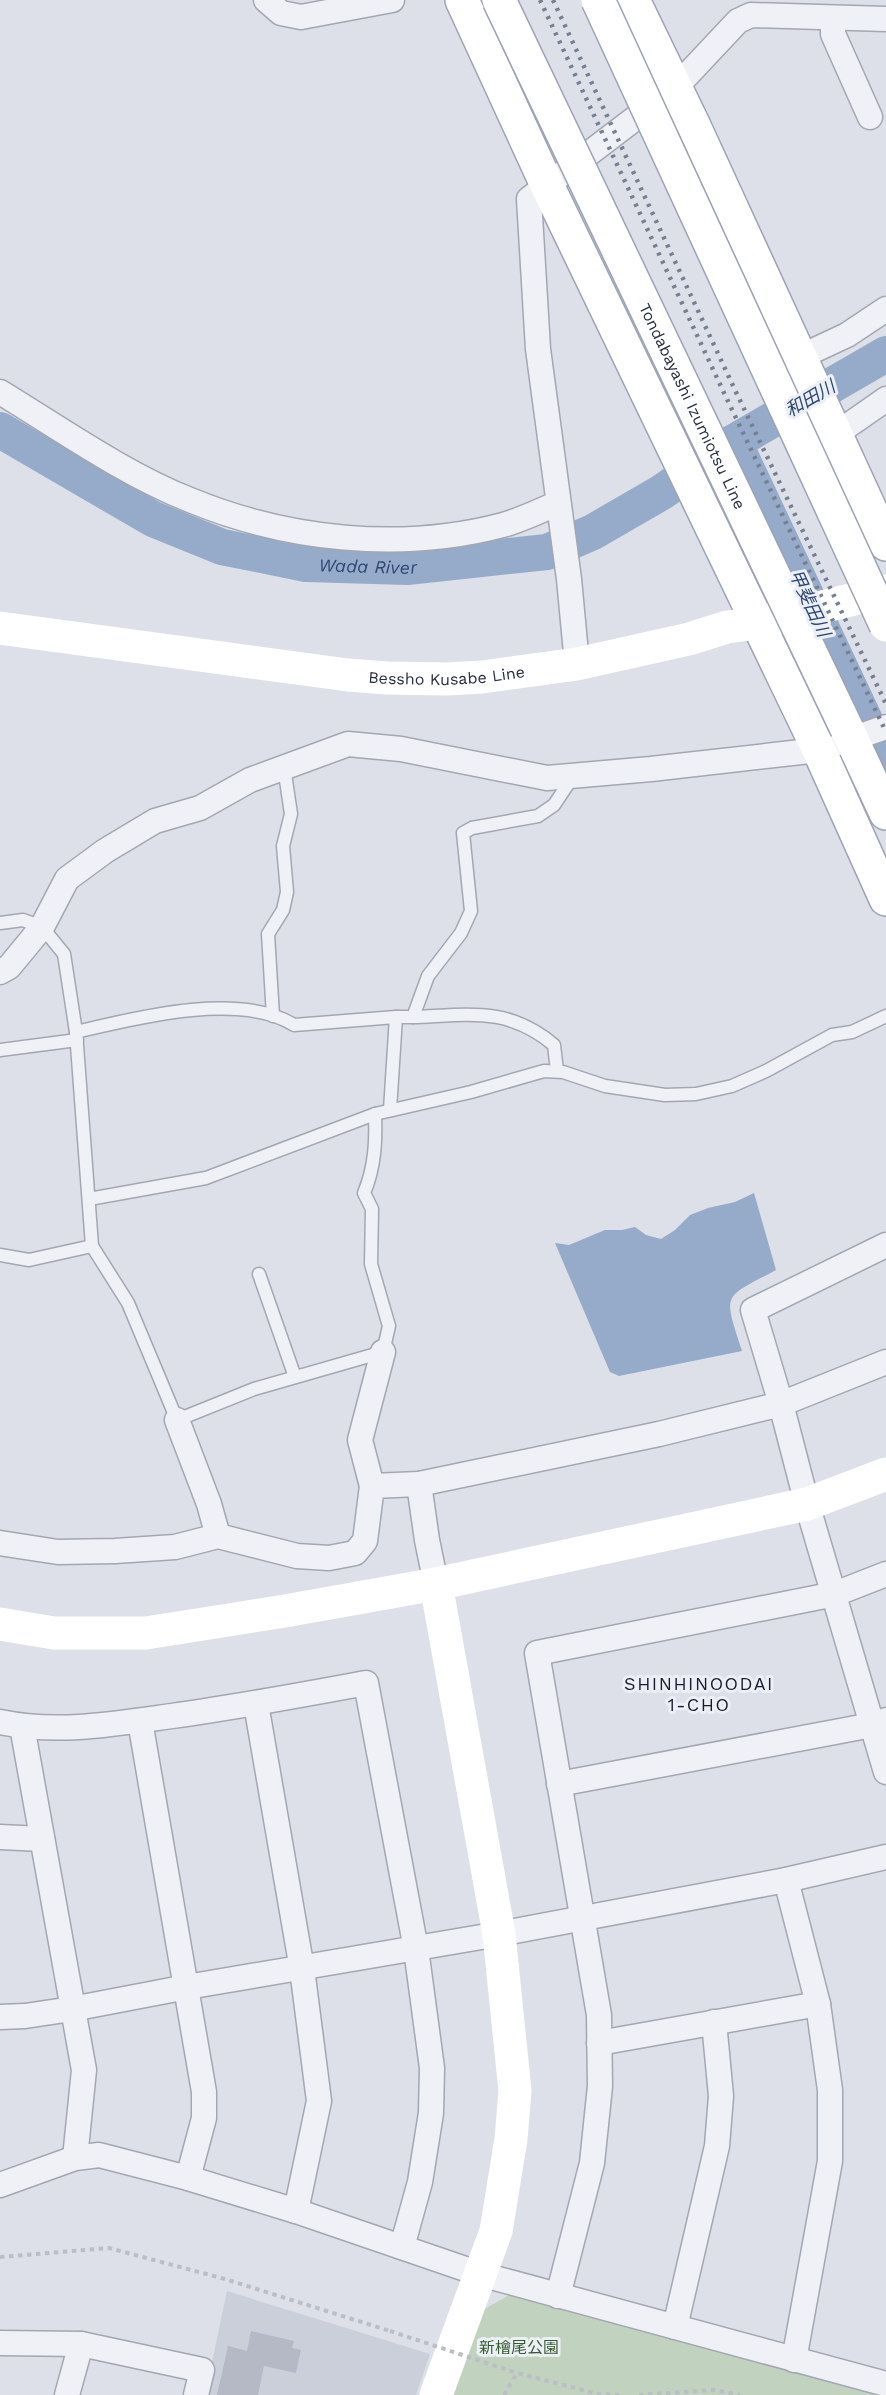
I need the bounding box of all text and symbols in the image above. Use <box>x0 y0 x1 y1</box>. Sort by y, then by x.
street label: Tondabayashi Izumiotsu Line <box>636 300 750 512</box>
water label: 和田川 <box>781 374 840 421</box>
water label: Wada River <box>318 554 419 578</box>
water label: 甲斐田川 <box>785 566 836 642</box>
street label: Bessho Kusabe Line <box>368 662 526 689</box>
district label: SHINHINOODAI 1-CHO <box>624 1673 774 1715</box>
park label: 新檜尾公園 <box>479 2338 559 2357</box>

